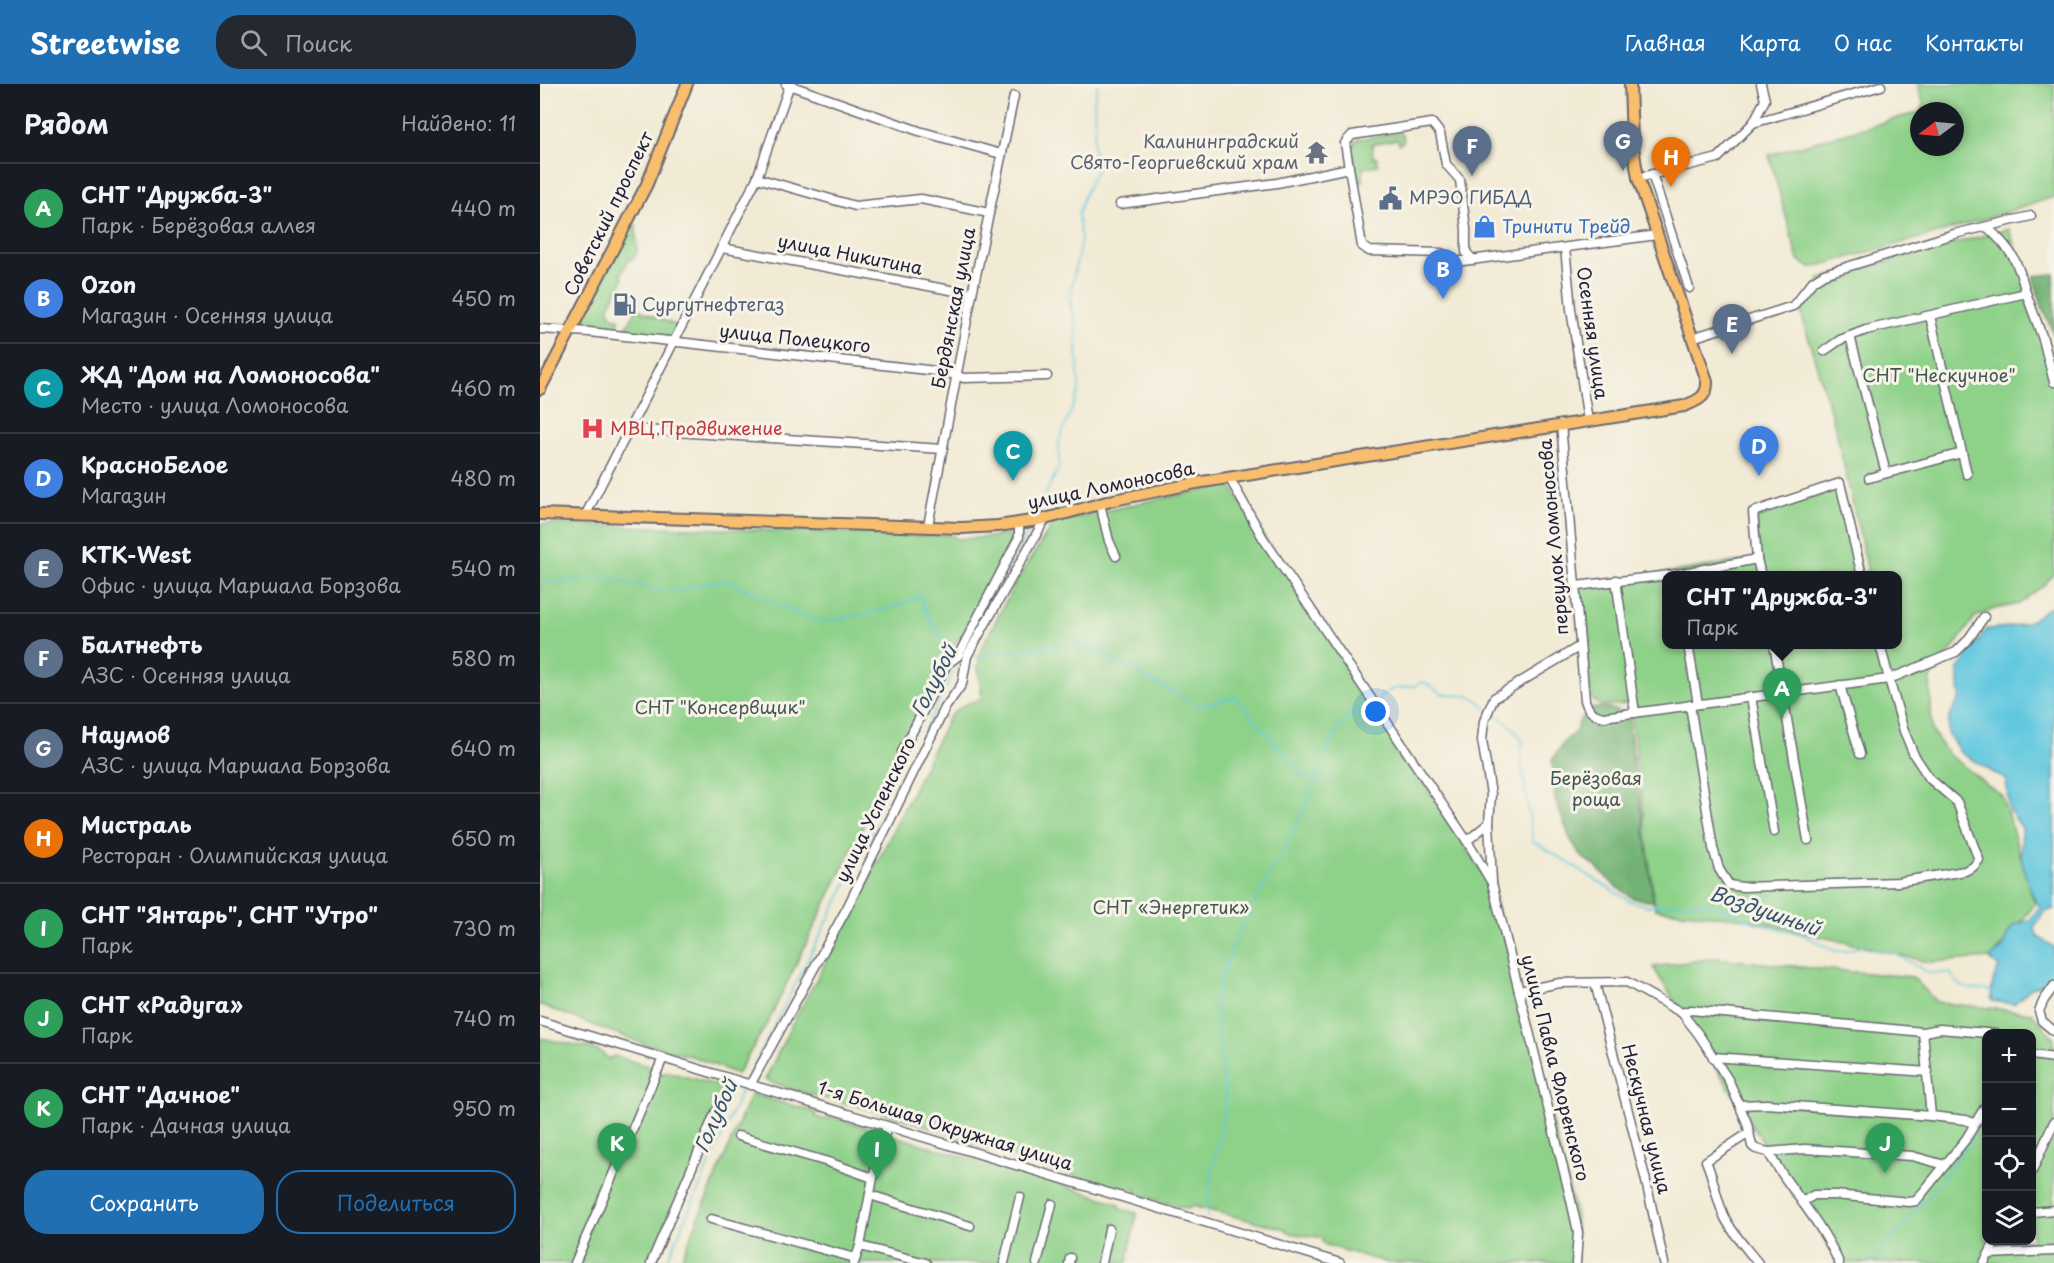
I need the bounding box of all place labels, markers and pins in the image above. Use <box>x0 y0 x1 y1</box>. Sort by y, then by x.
pin: G <box>1604 122 1642 171</box>
pin: F <box>1452 126 1492 176</box>
place label: Калининградский Свято-Георгиевский храм <box>1070 127 1299 175</box>
pin: H <box>1652 138 1690 187</box>
temple icon: Калининградский Свято-Георгиевский храм <box>1304 139 1330 165</box>
place label: МРЭО ГИБДД <box>1409 183 1532 210</box>
public building icon: МРЭО ГИБДД <box>1378 185 1404 211</box>
place label: Тринити Трейд <box>1502 212 1630 239</box>
shop icon: Тринити Трейд <box>1471 214 1497 240</box>
pin: B <box>1424 250 1462 299</box>
place label: Сургутнефтегаз <box>642 290 784 317</box>
fuel station icon: Сургутнефтегаз <box>611 292 637 318</box>
pin: E <box>1712 304 1752 354</box>
place label: МВЦ Продвижение <box>610 414 783 441</box>
hospital icon: МВЦ Продвижение <box>579 416 605 442</box>
pin: D <box>1740 426 1778 476</box>
pin: C <box>994 432 1032 481</box>
pin: A <box>1762 668 1802 718</box>
pin: K <box>598 1124 637 1173</box>
pin: J <box>1866 1124 1904 1173</box>
pin: I <box>858 1130 896 1179</box>

